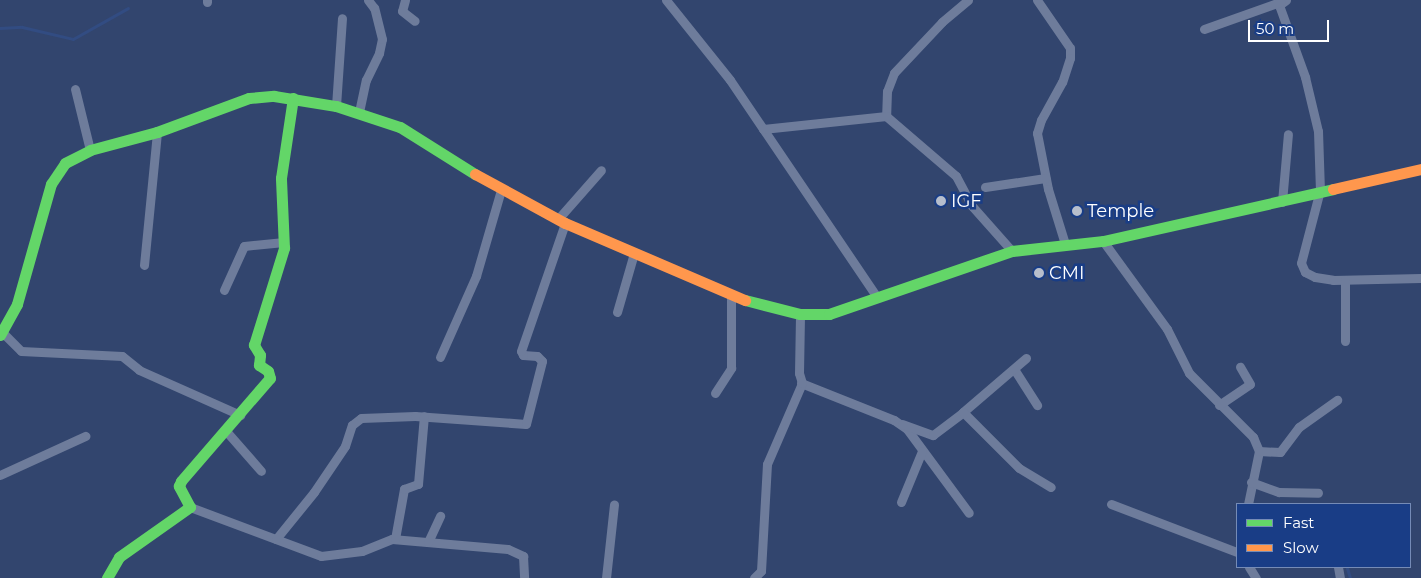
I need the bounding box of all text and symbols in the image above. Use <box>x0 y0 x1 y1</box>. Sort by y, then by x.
scale bar <box>1251 10 1332 42</box>
text: 50 m <box>1256 19 1294 38</box>
place label: IGF <box>951 190 982 212</box>
marker: IGF <box>935 195 947 207</box>
place label: Temple <box>1087 200 1154 222</box>
marker: Temple <box>1071 205 1083 217</box>
place label: CMI <box>1049 262 1084 284</box>
marker: CMI <box>1033 267 1045 279</box>
legend <box>1236 503 1411 568</box>
text: Fast <box>1283 513 1314 532</box>
text: Slow <box>1283 538 1319 557</box>

